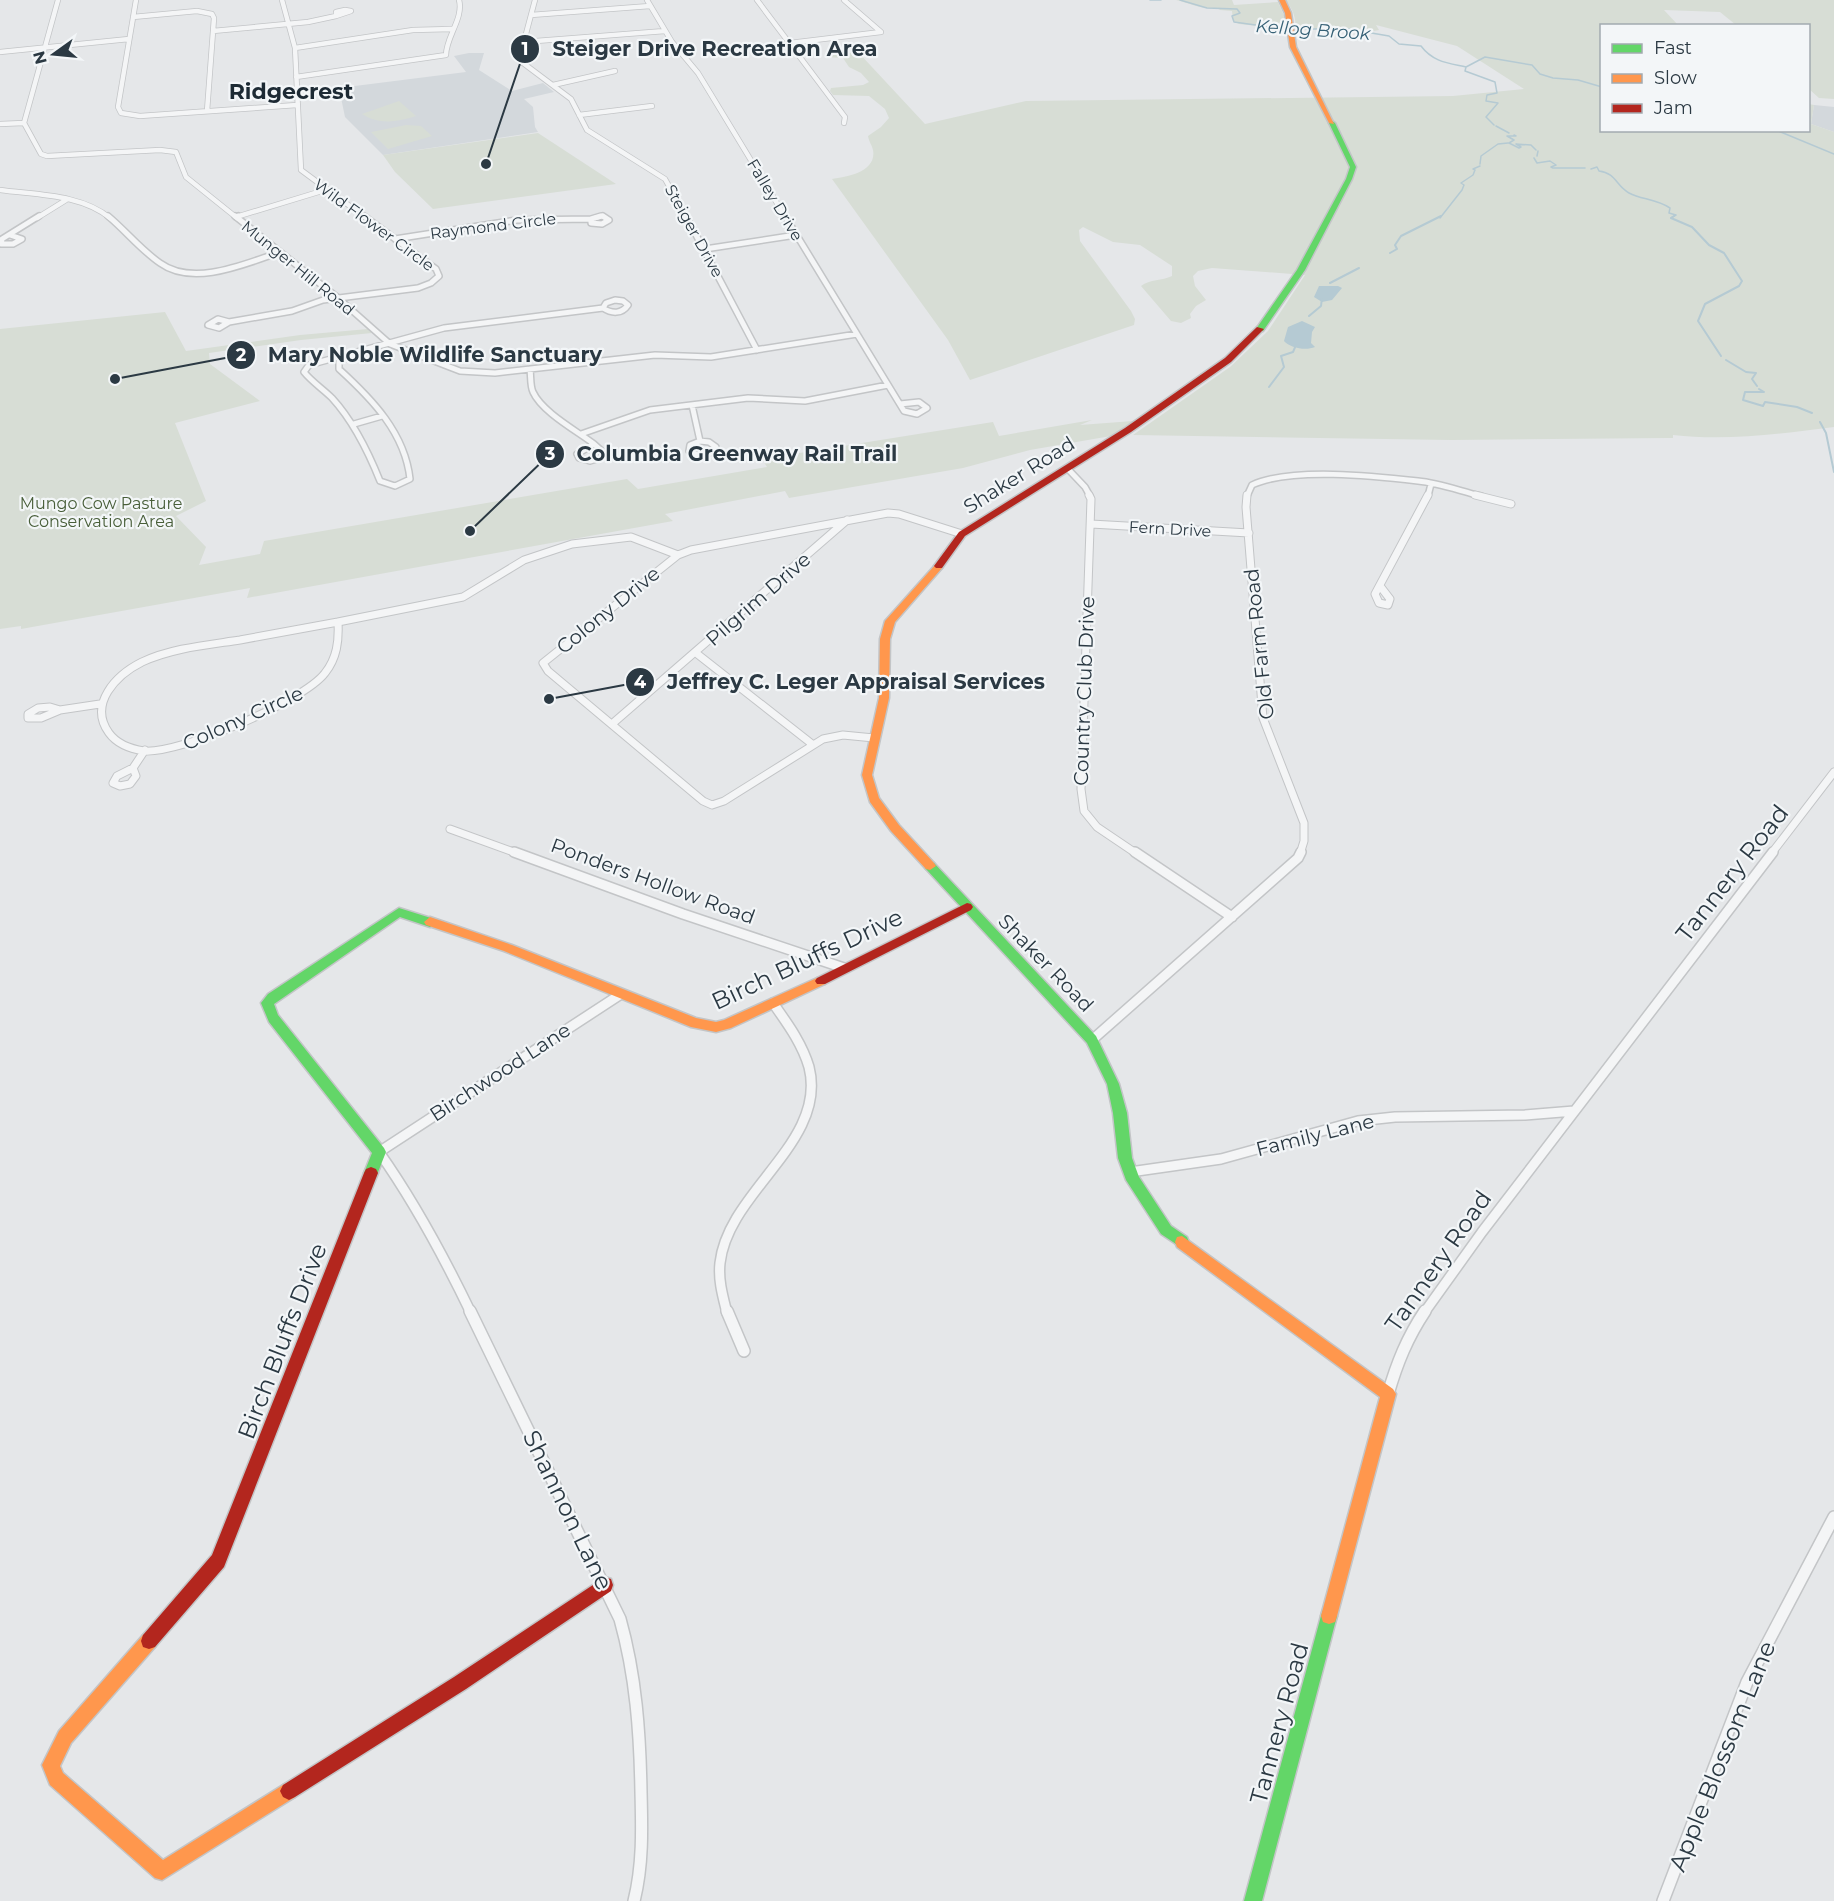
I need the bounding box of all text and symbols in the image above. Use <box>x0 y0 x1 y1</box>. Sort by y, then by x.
water label: Kellog Brook <box>1255 15 1372 45</box>
north arrow <box>24 24 84 84</box>
legend <box>1600 24 1810 132</box>
callout: Steiger Drive Recreation Area <box>510 29 889 68</box>
text: Steiger Drive Recreation Area <box>552 36 878 61</box>
text: Fast <box>1654 37 1692 59</box>
text: 1 <box>521 38 529 60</box>
text: N <box>29 49 51 66</box>
text: Slow <box>1654 67 1697 89</box>
district label: Ridgecrest <box>229 78 354 105</box>
text: Jam <box>1653 97 1693 119</box>
street label: Falley Drive <box>743 156 807 244</box>
street label: Wild Flower Circle <box>310 175 438 275</box>
street label: Steiger Drive <box>661 181 727 281</box>
street label: Raymond Circle <box>429 209 557 243</box>
street label: Munger Hill Road <box>238 217 358 319</box>
callout: Mary Noble Wildlife Sanctuary <box>226 335 614 374</box>
text: Mary Noble Wildlife Sanctuary <box>268 342 603 367</box>
text: 2 <box>236 344 247 366</box>
street label: Shaker Road <box>959 431 1079 519</box>
callout: Columbia Greenway Rail Trail <box>535 434 909 473</box>
text: Columbia Greenway Rail Trail <box>577 441 897 466</box>
text: 3 <box>544 443 556 465</box>
park label: Mungo Cow Pasture Conservation Area <box>20 494 182 531</box>
street label: Fern Drive <box>1128 517 1212 541</box>
street label: Pilgrim Drive <box>701 547 815 651</box>
street label: Colony Drive <box>552 561 664 659</box>
street label: Old Farm Road <box>1239 567 1279 721</box>
street label: Country Club Drive <box>1069 596 1099 786</box>
callout: Jeffrey C. Leger Appraisal Services <box>625 662 1057 701</box>
text: Jeffrey C. Leger Appraisal Services <box>666 669 1045 694</box>
text: 4 <box>634 671 647 693</box>
street label: Colony Circle <box>179 681 307 755</box>
street label: Tannery Road <box>1670 799 1794 947</box>
street label: Ponders Hollow Road <box>548 833 758 929</box>
street label: Birch Bluffs Drive <box>707 902 907 1016</box>
street label: Shaker Road <box>993 909 1099 1017</box>
street label: Birchwood Lane <box>425 1018 575 1126</box>
street label: Family Lane <box>1253 1109 1377 1161</box>
street label: Tannery Road <box>1379 1185 1497 1337</box>
street label: Birch Bluffs Drive <box>231 1239 333 1443</box>
street label: Shannon Lane <box>517 1425 619 1595</box>
street label: Apple Blossom Lane <box>1663 1637 1781 1875</box>
street label: Tannery Road <box>1244 1639 1314 1807</box>

